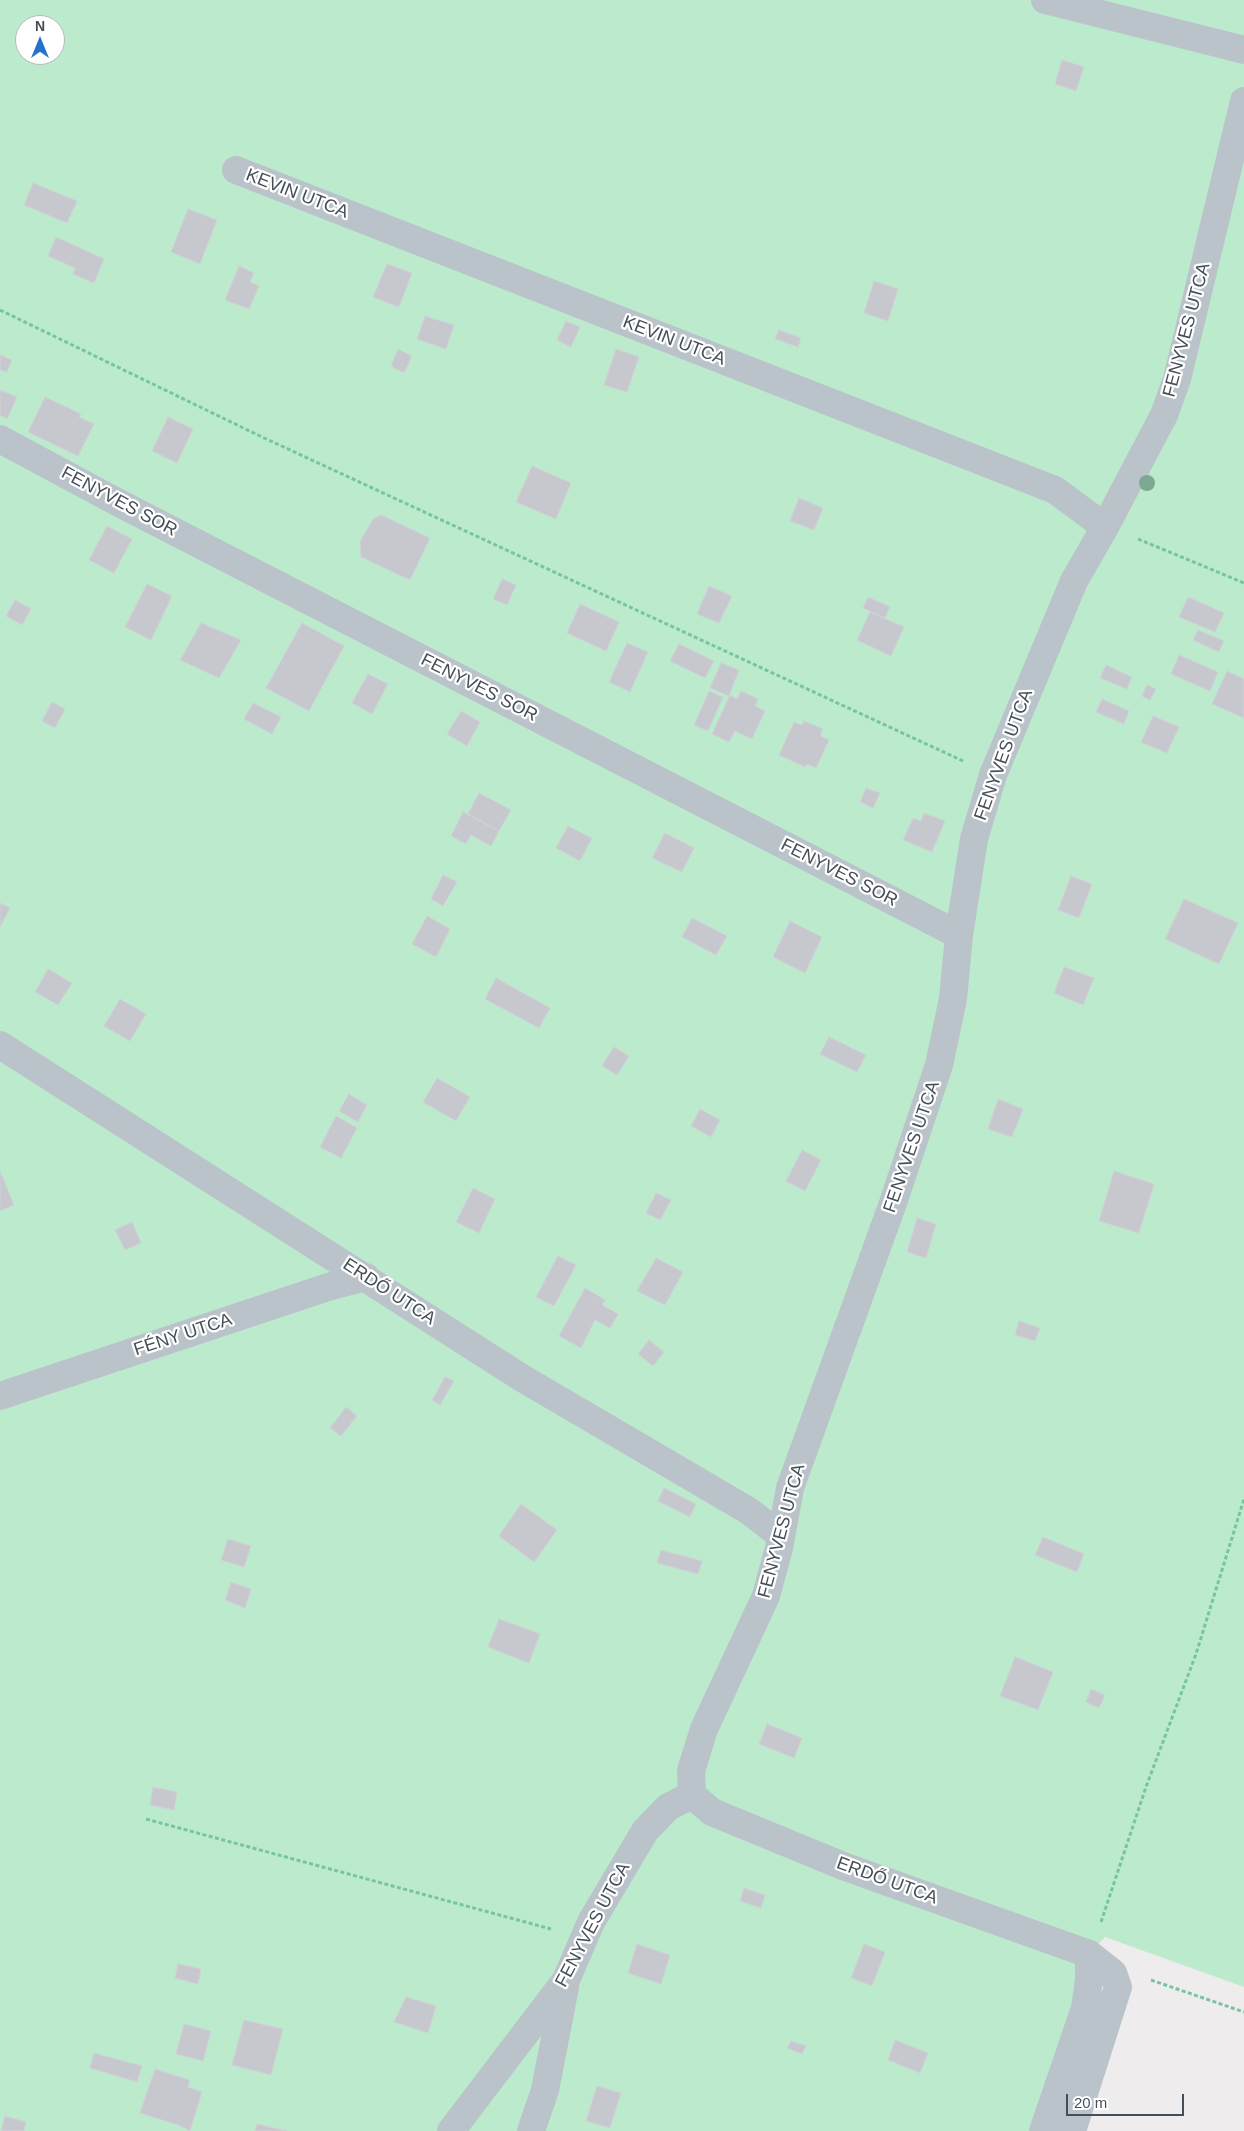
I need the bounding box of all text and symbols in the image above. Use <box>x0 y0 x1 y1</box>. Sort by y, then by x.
north arrow <box>15 15 65 65</box>
text: N <box>35 18 45 34</box>
street label: KEVIN UTCA <box>243 165 351 223</box>
street label: FENYVES UTCA <box>1159 261 1215 399</box>
street label: KEVIN UTCA <box>620 312 728 370</box>
street label: FENYVES SOR <box>57 462 181 542</box>
street label: FENYVES SOR <box>417 649 541 727</box>
street label: FENYVES UTCA <box>970 686 1038 824</box>
street label: FENYVES SOR <box>777 834 901 912</box>
street label: FENYVES UTCA <box>879 1078 945 1216</box>
street label: ERDŐ UTCA <box>339 1254 439 1330</box>
street label: FÉNY UTCA <box>131 1309 235 1361</box>
street label: FENYVES UTCA <box>754 1462 810 1600</box>
street label: ERDŐ UTCA <box>834 1853 940 1909</box>
street label: FENYVES UTCA <box>551 1859 635 1991</box>
scale bar <box>1069 2084 1186 2116</box>
text: 20 m <box>1074 2094 1107 2111</box>

